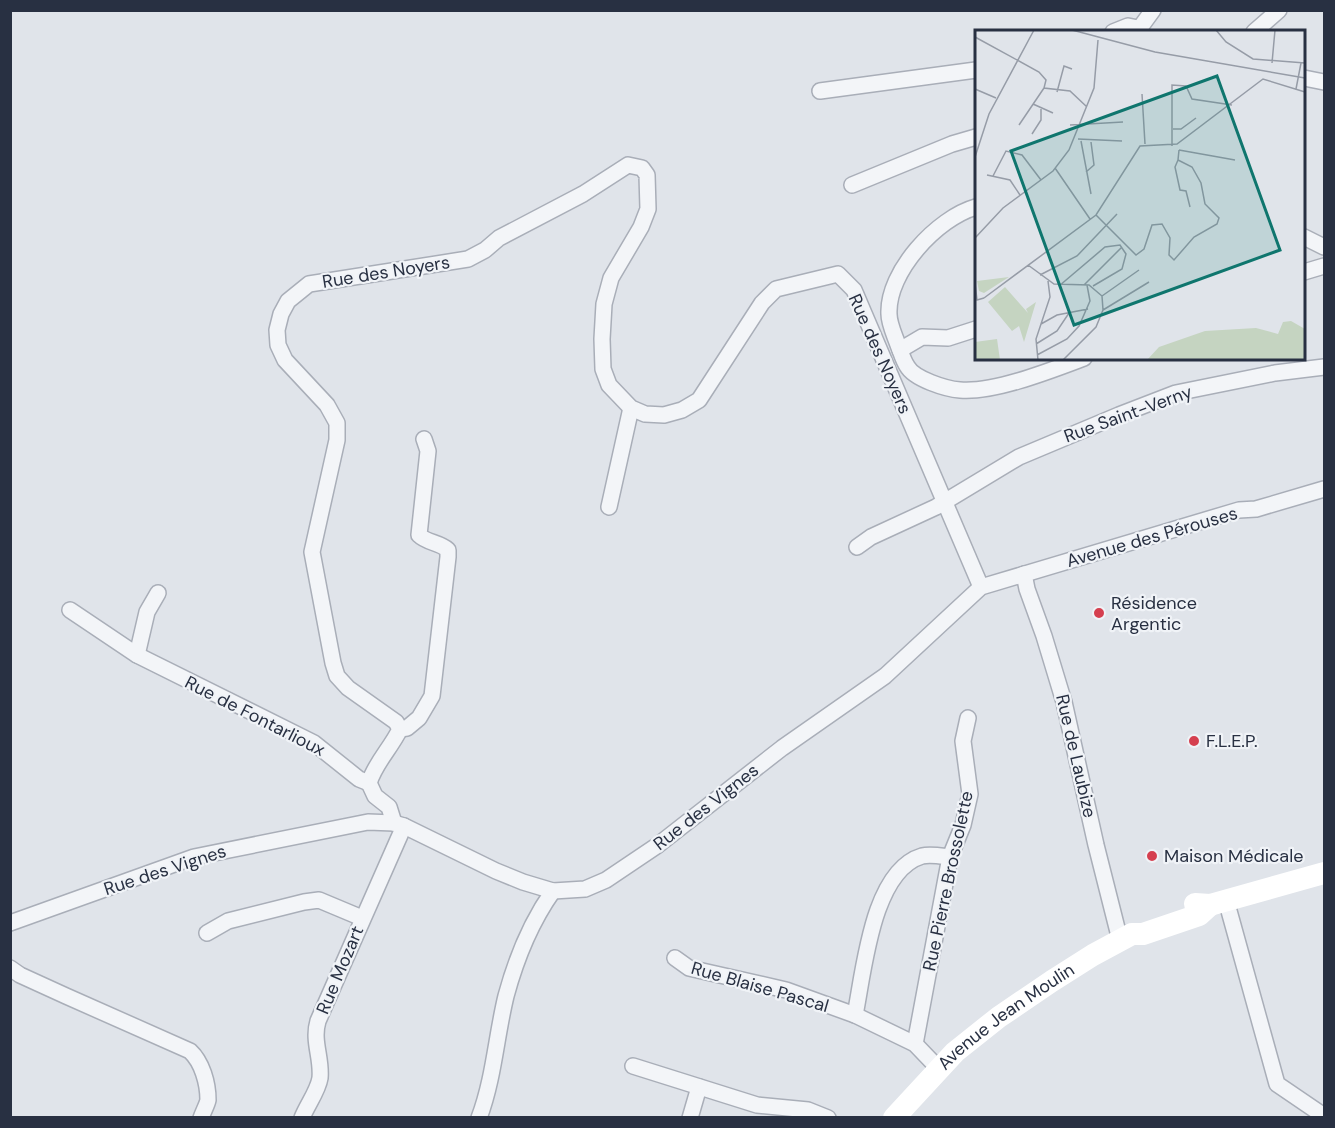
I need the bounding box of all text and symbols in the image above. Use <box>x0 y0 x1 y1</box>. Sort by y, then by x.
inset map <box>975 30 1305 360</box>
street label: Rue des Noyers <box>321 250 451 294</box>
street label: Rue des Noyers <box>843 290 917 418</box>
street label: Rue Saint-Verny <box>1061 380 1195 448</box>
street label: Avenue des Pérouses <box>1064 501 1240 573</box>
place label: Résidence Argentic <box>1111 591 1197 636</box>
marker: Résidence Argentic <box>1092 606 1106 620</box>
street label: Rue de Fontarlioux <box>181 670 329 762</box>
street label: Rue de Laubize <box>1050 692 1102 820</box>
place label: F.L.E.P. <box>1206 729 1258 753</box>
marker: F.L.E.P. <box>1187 734 1201 748</box>
street label: Rue des Vignes <box>648 758 764 856</box>
street label: Rue Pierre Brossolette <box>917 789 979 973</box>
street label: Rue des Vignes <box>101 839 229 901</box>
place label: Maison Médicale <box>1164 844 1303 868</box>
marker: Maison Médicale <box>1145 849 1159 863</box>
street label: Rue Mozart <box>311 922 369 1018</box>
street label: Rue Blaise Pascal <box>688 956 832 1018</box>
street label: Avenue Jean Moulin <box>932 958 1079 1075</box>

